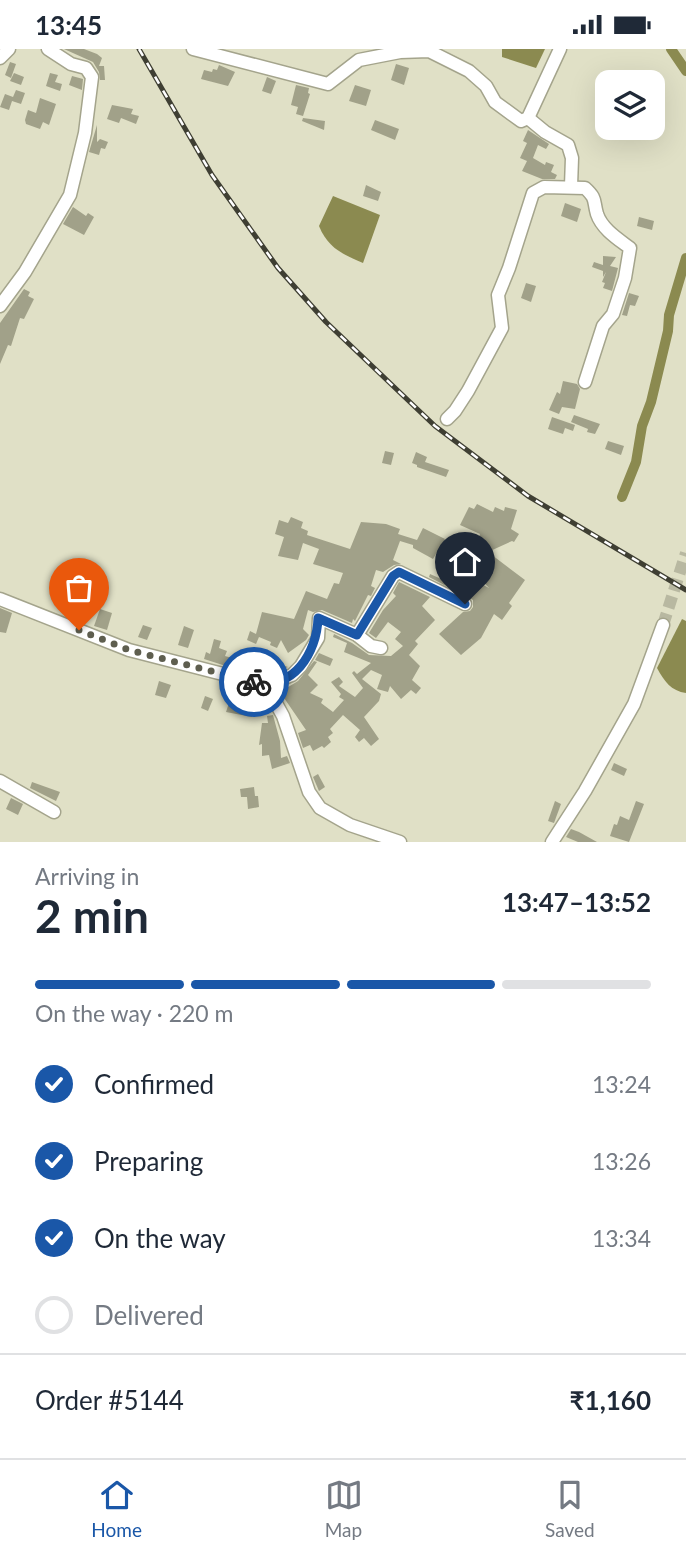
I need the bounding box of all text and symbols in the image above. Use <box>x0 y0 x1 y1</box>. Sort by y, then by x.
text: 13:45 <box>35 9 102 41</box>
map controls <box>595 70 665 140</box>
button: layers <box>595 70 665 140</box>
pin <box>435 532 495 604</box>
icon: home <box>446 543 484 581</box>
pin <box>49 558 109 630</box>
icon: bag <box>60 569 98 607</box>
courier <box>219 647 289 717</box>
icon: bike <box>235 663 273 701</box>
text: Arriving in <box>35 862 139 890</box>
text: 13:47–13:52 <box>502 886 651 918</box>
text: 2 min <box>35 888 149 943</box>
text: On the way · 220 m <box>35 999 234 1027</box>
icon: check <box>35 1065 73 1103</box>
text: Confirmed <box>94 1068 214 1100</box>
text: 13:24 <box>592 1070 651 1098</box>
icon: check <box>35 1142 73 1180</box>
text: Preparing <box>94 1145 203 1177</box>
text: 13:26 <box>592 1147 651 1175</box>
icon: check <box>35 1219 73 1257</box>
text: On the way <box>94 1222 226 1254</box>
text: 13:34 <box>592 1224 651 1252</box>
text: Delivered <box>94 1299 204 1331</box>
text: Order #5144 <box>35 1384 184 1416</box>
text: ₹1,160 <box>570 1384 651 1416</box>
tab: Home <box>91 1476 142 1541</box>
tab: Map <box>325 1476 363 1541</box>
tab: Saved <box>545 1476 595 1541</box>

